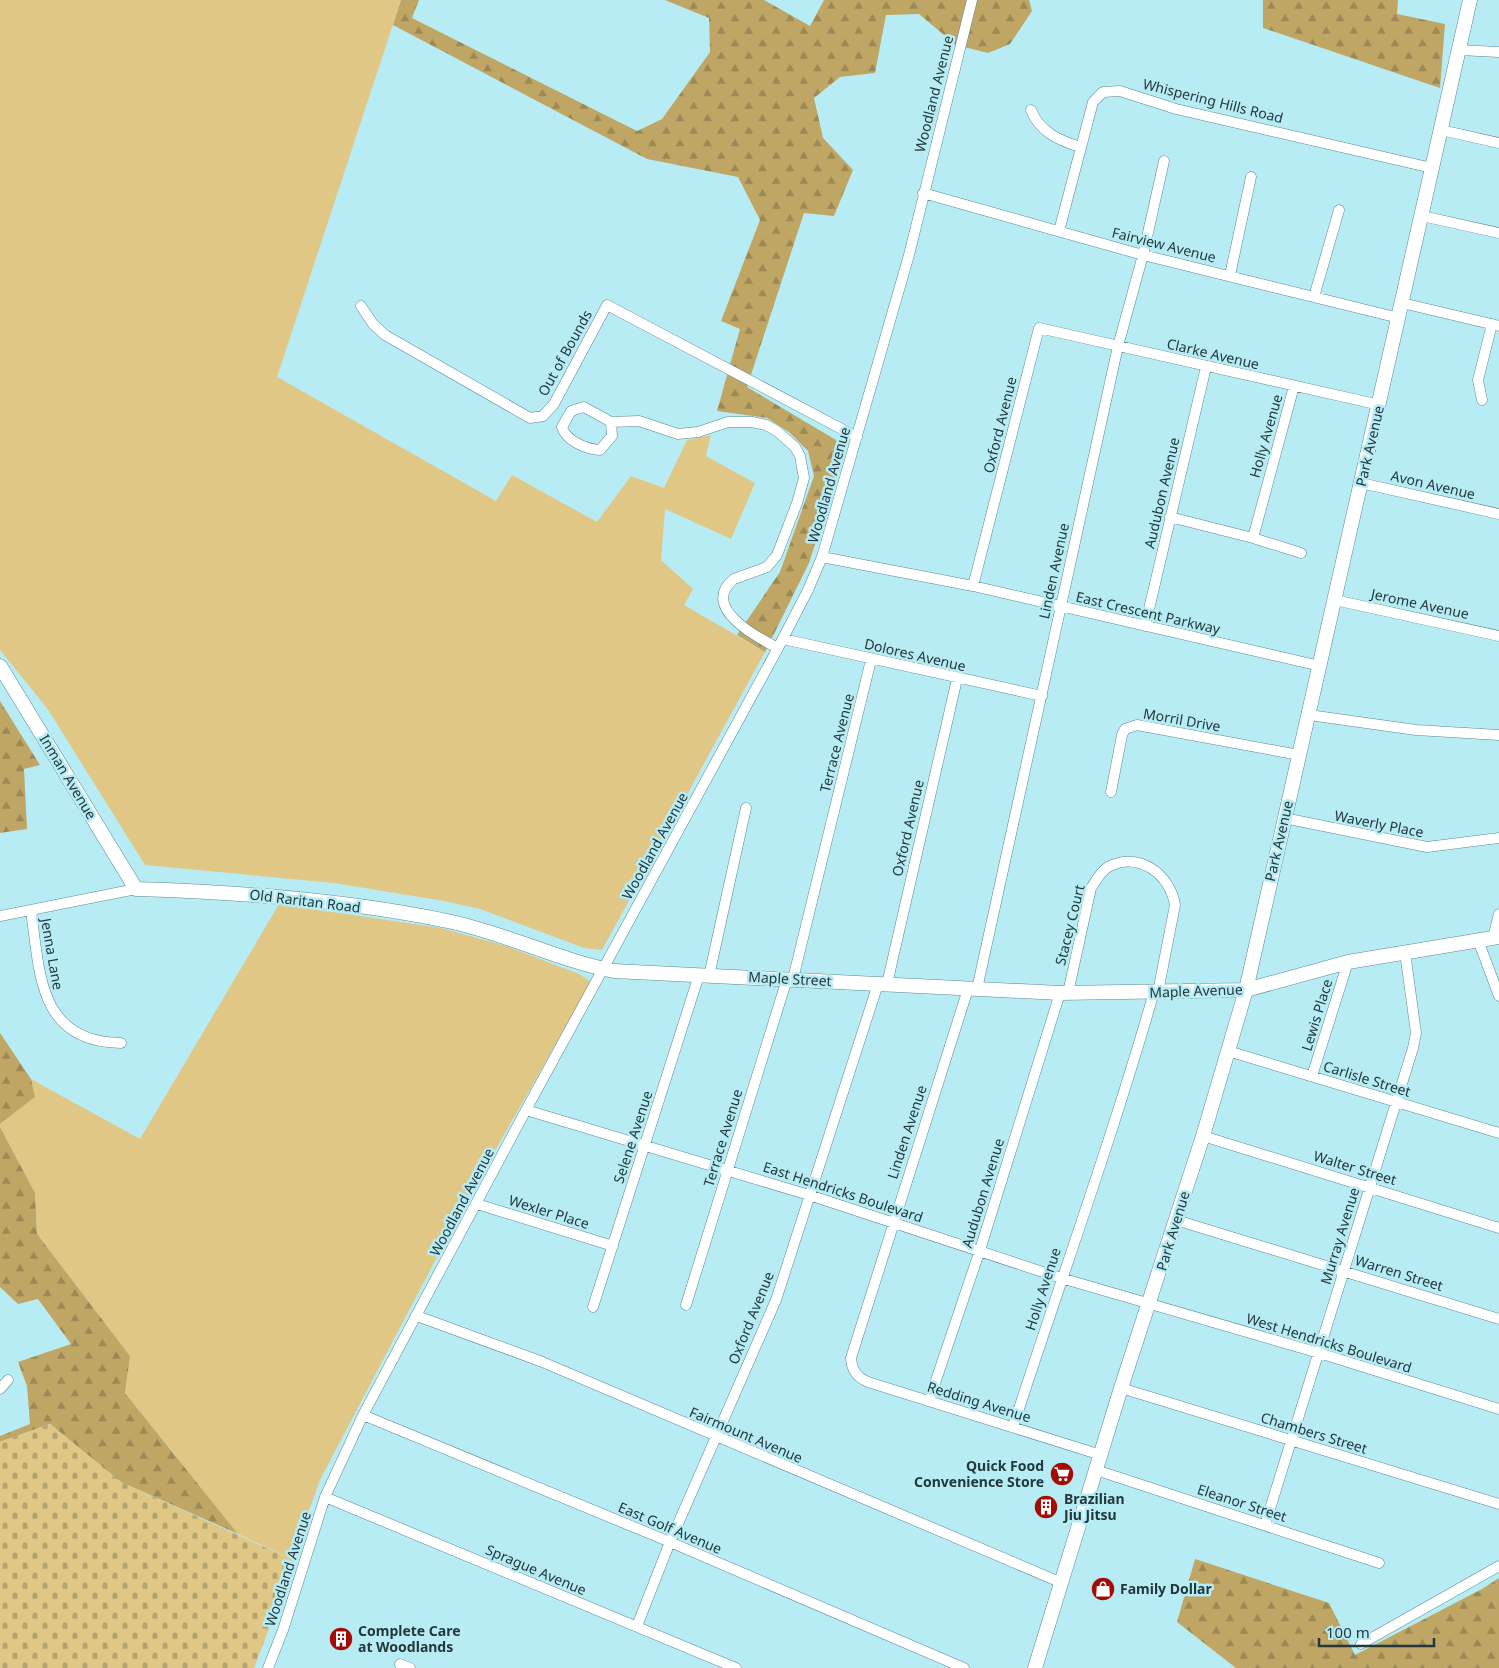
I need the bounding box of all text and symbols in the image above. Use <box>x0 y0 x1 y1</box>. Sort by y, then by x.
street label: Woodland Avenue <box>910 33 957 154</box>
street label: Whispering Hills Road <box>1141 74 1285 127</box>
street label: Fairview Avenue <box>1110 222 1218 267</box>
street label: Out of Bounds <box>533 306 596 399</box>
street label: Clarke Avenue <box>1165 334 1261 373</box>
street label: Oxford Avenue <box>978 375 1021 475</box>
street label: Holly Avenue <box>1245 392 1287 480</box>
street label: Park Avenue <box>1351 404 1388 488</box>
street label: Woodland Avenue <box>803 425 854 545</box>
street label: Audubon Avenue <box>1140 435 1184 550</box>
street label: Avon Avenue <box>1389 466 1477 503</box>
street label: Linden Avenue <box>1034 521 1073 621</box>
street label: Jerome Avenue <box>1368 583 1471 623</box>
street label: East Crescent Parkway <box>1074 587 1223 639</box>
street label: Dolores Avenue <box>862 634 968 675</box>
street label: Terrace Avenue <box>815 691 858 794</box>
street label: Morril Drive <box>1142 703 1222 736</box>
street label: Inman Avenue <box>36 731 101 823</box>
street label: Oxford Avenue <box>887 778 928 878</box>
street label: Woodland Avenue <box>617 789 692 903</box>
street label: Park Avenue <box>1260 799 1297 883</box>
street label: Waverly Place <box>1333 806 1425 841</box>
street label: Stacey Court <box>1050 883 1089 967</box>
street label: Old Raritan Road <box>249 884 362 917</box>
street label: Jenna Lane <box>37 915 68 991</box>
street label: Maple Street <box>748 967 832 990</box>
street label: Lewis Place <box>1297 976 1337 1053</box>
street label: Maple Avenue <box>1149 979 1243 1002</box>
street label: Carlisle Street <box>1321 1056 1413 1101</box>
street label: Linden Avenue <box>882 1082 931 1181</box>
street label: Terrace Avenue <box>699 1087 746 1189</box>
street label: Selene Avenue <box>609 1088 656 1186</box>
street label: Audubon Avenue <box>957 1136 1008 1250</box>
street label: Woodland Avenue <box>425 1144 498 1259</box>
street label: Walter Street <box>1311 1146 1399 1189</box>
street label: East Hendricks Boulevard <box>761 1157 926 1226</box>
street label: Murray Avenue <box>1316 1185 1363 1287</box>
street label: Park Avenue <box>1151 1189 1194 1273</box>
street label: Wexler Place <box>507 1190 592 1233</box>
street label: Holly Avenue <box>1020 1245 1065 1333</box>
street label: Warren Street <box>1353 1250 1446 1295</box>
street label: Oxford Avenue <box>723 1268 778 1367</box>
street label: West Hendricks Boulevard <box>1244 1308 1414 1377</box>
street label: Redding Avenue <box>925 1377 1033 1426</box>
street label: Fairmount Avenue <box>687 1402 806 1467</box>
street label: Chambers Street <box>1259 1407 1370 1458</box>
place label: Quick Food Convenience Store <box>914 1456 1044 1491</box>
supermarket icon: Quick Food Convenience Store <box>1049 1461 1075 1487</box>
street label: Eleanor Street <box>1195 1479 1289 1526</box>
place label: Brazilian Jiu Jitsu <box>1062 1489 1125 1524</box>
building icon: Brazilian Jiu Jitsu <box>1033 1494 1059 1520</box>
street label: East Golf Avenue <box>615 1497 725 1558</box>
street label: Woodland Avenue <box>260 1509 315 1629</box>
street label: Sprague Avenue <box>483 1540 590 1599</box>
shop icon: Family Dollar <box>1090 1576 1116 1602</box>
place label: Family Dollar <box>1120 1579 1212 1598</box>
scale bar <box>1319 1616 1434 1648</box>
place label: Complete Care at Woodlands <box>358 1621 461 1656</box>
text: 100 m <box>1326 1622 1370 1642</box>
building icon: Complete Care at Woodlands <box>328 1626 354 1652</box>

